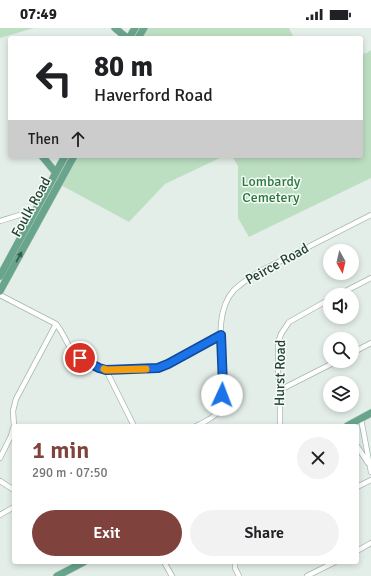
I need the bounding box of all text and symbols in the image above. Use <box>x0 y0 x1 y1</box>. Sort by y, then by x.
text: 07:49 <box>20 5 57 23</box>
text: 80 m <box>94 50 153 84</box>
icon: left <box>28 52 80 104</box>
text: Haverford Road <box>94 84 213 106</box>
icon: ahead <box>67 128 89 150</box>
text: Then <box>28 130 59 148</box>
park label: Lombardy Cemetery <box>242 173 301 206</box>
street label: Foulk Road <box>8 174 54 240</box>
street label: Peirce Road <box>242 240 312 288</box>
north arrow <box>323 244 359 280</box>
map controls <box>323 244 359 412</box>
one-way arrow <box>15 251 22 263</box>
button: sound <box>323 288 359 324</box>
button: search <box>323 332 359 368</box>
street label: Hurst Road <box>271 340 289 406</box>
pin <box>63 341 97 375</box>
icon: arrive <box>69 347 91 369</box>
position arrow <box>201 374 243 416</box>
button: layers <box>323 376 359 412</box>
text: 1 min <box>32 435 89 465</box>
button: close <box>297 437 339 479</box>
text: 290 m · 07:50 <box>32 465 108 481</box>
button: Exit <box>32 510 182 556</box>
button: Share <box>190 510 339 556</box>

